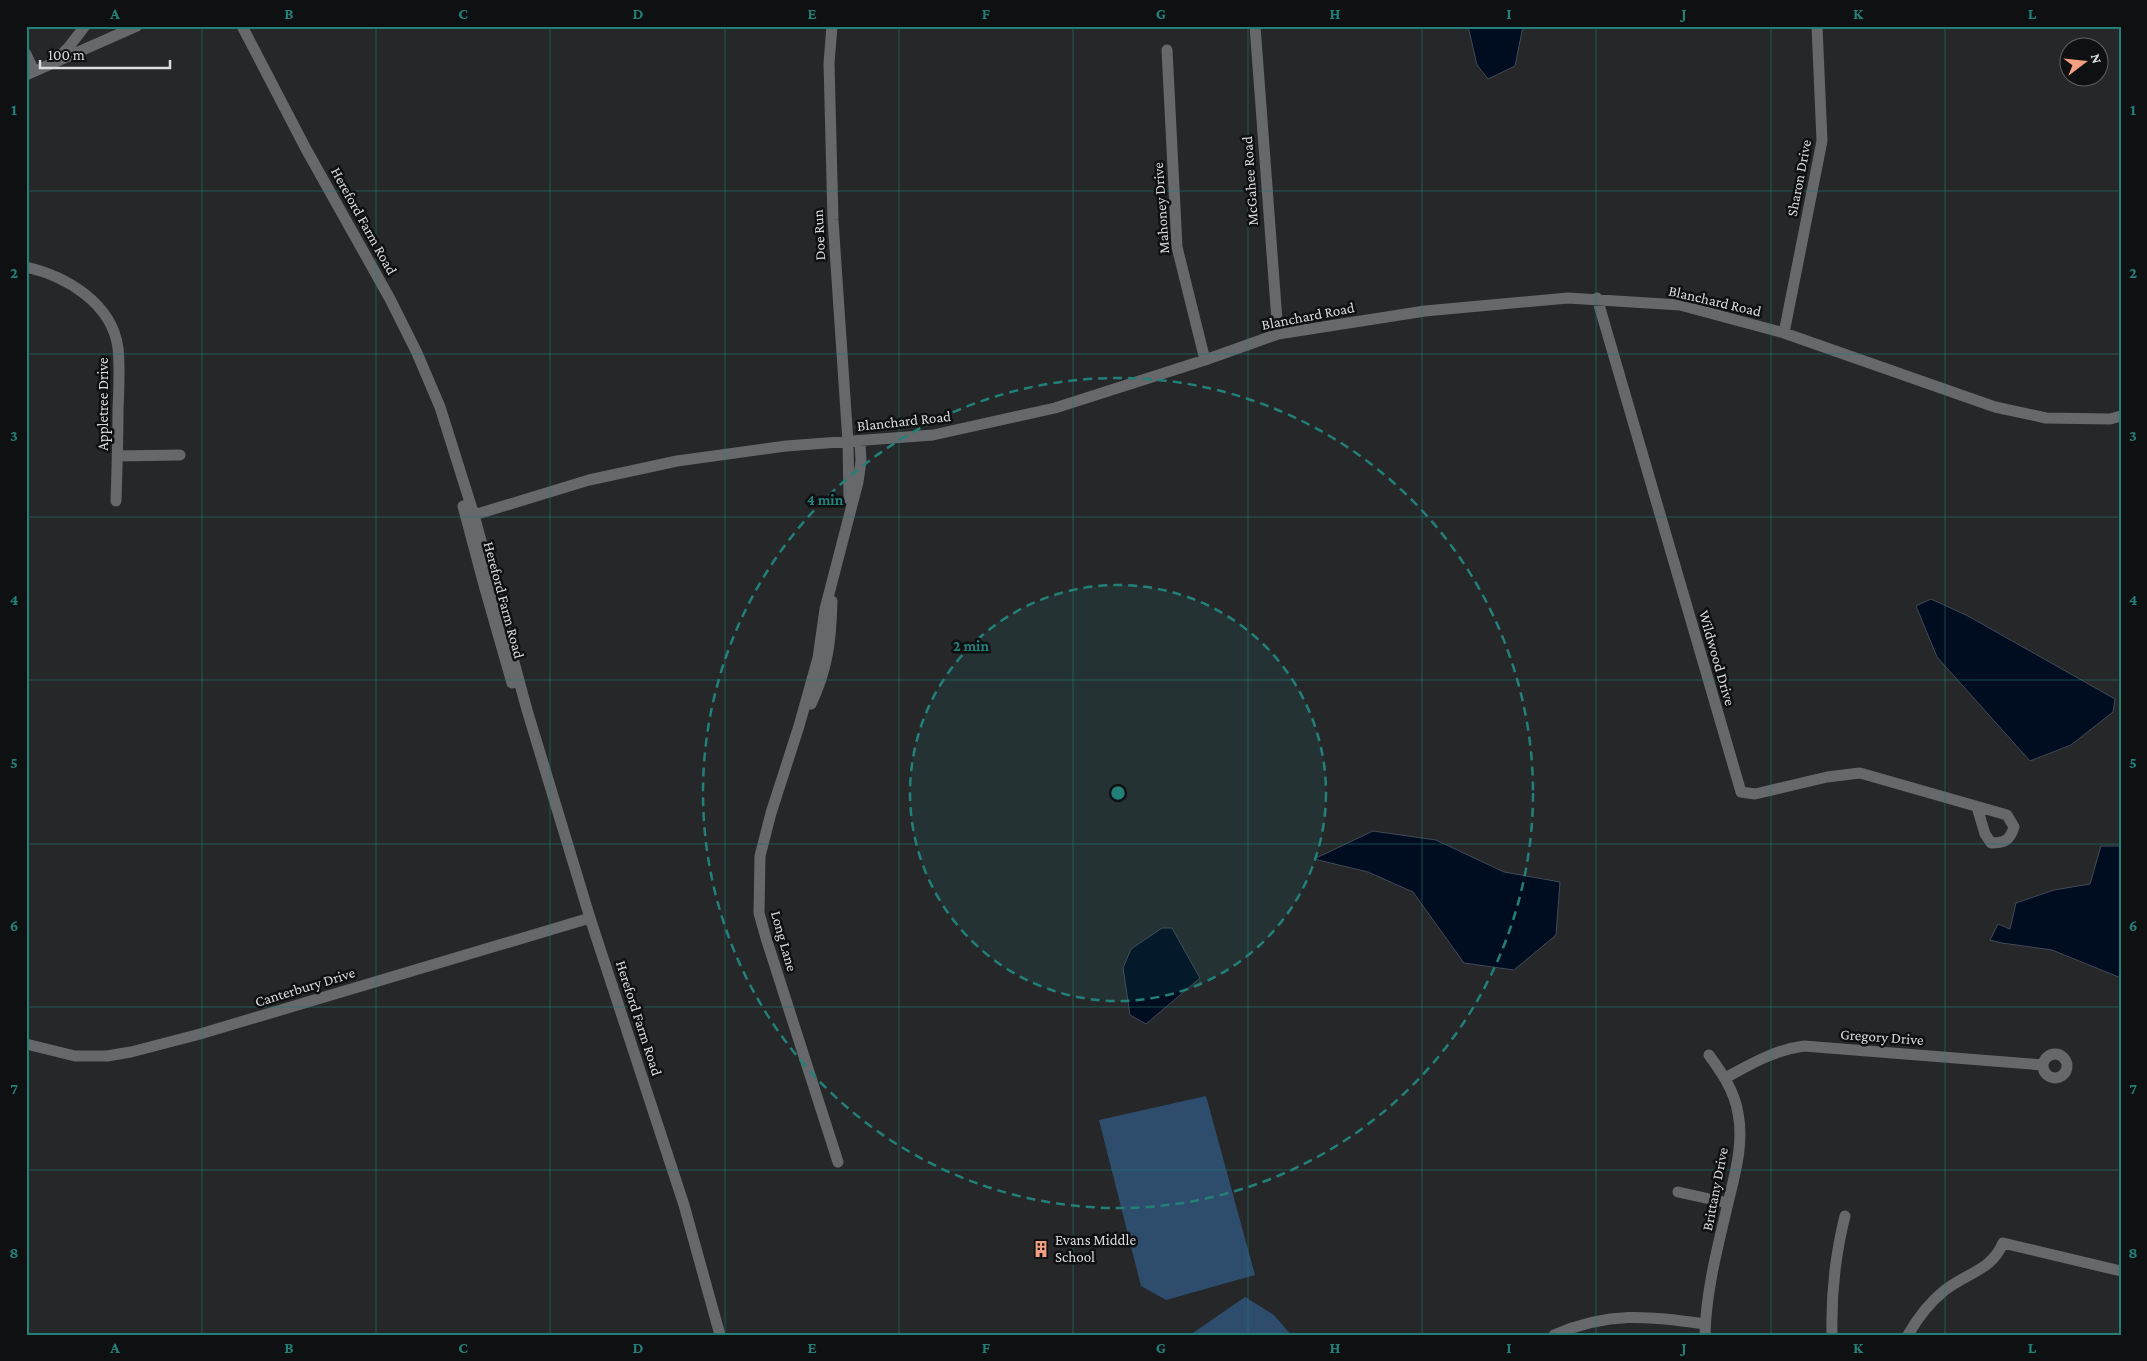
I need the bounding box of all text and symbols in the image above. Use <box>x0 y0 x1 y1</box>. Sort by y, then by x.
text: A <box>109 5 120 22</box>
text: B <box>284 5 294 22</box>
text: C <box>458 5 468 22</box>
text: D <box>632 5 644 22</box>
text: E <box>807 5 817 22</box>
text: F <box>982 5 991 22</box>
text: G <box>1156 5 1166 22</box>
text: H <box>1330 5 1341 22</box>
text: I <box>1506 5 1512 22</box>
text: J <box>1679 5 1687 22</box>
text: K <box>1853 5 1864 22</box>
text: L <box>2028 5 2037 22</box>
scale bar <box>40 38 170 70</box>
north arrow <box>2060 38 2110 88</box>
text: 100 m <box>48 47 85 63</box>
text: N <box>2087 52 2106 66</box>
text: 1 <box>11 101 17 118</box>
text: 1 <box>2130 101 2136 118</box>
street label: McGahee Road <box>1239 136 1261 226</box>
street label: Sharon Drive <box>1784 138 1814 218</box>
street label: Mahoney Drive <box>1150 161 1173 254</box>
street label: Hereford Farm Road <box>328 165 400 278</box>
street label: Doe Run <box>810 209 828 261</box>
text: 2 <box>10 264 18 281</box>
text: 2 <box>2129 264 2137 281</box>
street label: Blanchard Road <box>1667 283 1763 319</box>
street label: Blanchard Road <box>1260 299 1356 333</box>
street label: Appletree Drive <box>95 357 112 451</box>
street label: Blanchard Road <box>856 408 952 434</box>
text: 3 <box>10 427 18 444</box>
text: 3 <box>2129 427 2137 444</box>
text: 4 min <box>807 492 844 508</box>
street label: Hereford Farm Road <box>481 540 527 660</box>
text: 4 <box>10 591 19 608</box>
text: 4 <box>2129 591 2138 608</box>
street label: Wildwood Drive <box>1696 608 1738 708</box>
text: 2 min <box>953 638 989 654</box>
text: 5 <box>10 754 18 771</box>
text: 5 <box>2129 754 2137 771</box>
centre of rings <box>1109 784 1127 802</box>
street label: Long Lane <box>767 909 800 974</box>
text: 6 <box>10 917 18 934</box>
text: 6 <box>2129 917 2137 934</box>
street label: Hereford Farm Road <box>613 958 665 1078</box>
street label: Canterbury Drive <box>253 964 358 1011</box>
street label: Gregory Drive <box>1840 1026 1925 1049</box>
text: 7 <box>10 1080 18 1097</box>
text: 7 <box>2129 1080 2137 1097</box>
street label: Brittany Drive <box>1699 1146 1732 1232</box>
place label: Evans Middle School <box>1055 1232 1136 1265</box>
building icon: Evans Middle School <box>1031 1239 1051 1259</box>
text: 8 <box>9 1244 19 1261</box>
text: 8 <box>2128 1244 2138 1261</box>
text: A <box>109 1339 120 1356</box>
text: B <box>284 1339 294 1356</box>
text: C <box>458 1339 468 1356</box>
text: D <box>632 1339 644 1356</box>
text: E <box>807 1339 817 1356</box>
text: F <box>982 1339 991 1356</box>
text: G <box>1156 1339 1166 1356</box>
text: H <box>1330 1339 1341 1356</box>
text: I <box>1506 1339 1512 1356</box>
text: J <box>1679 1339 1687 1356</box>
text: K <box>1853 1339 1864 1356</box>
text: L <box>2028 1339 2037 1356</box>

